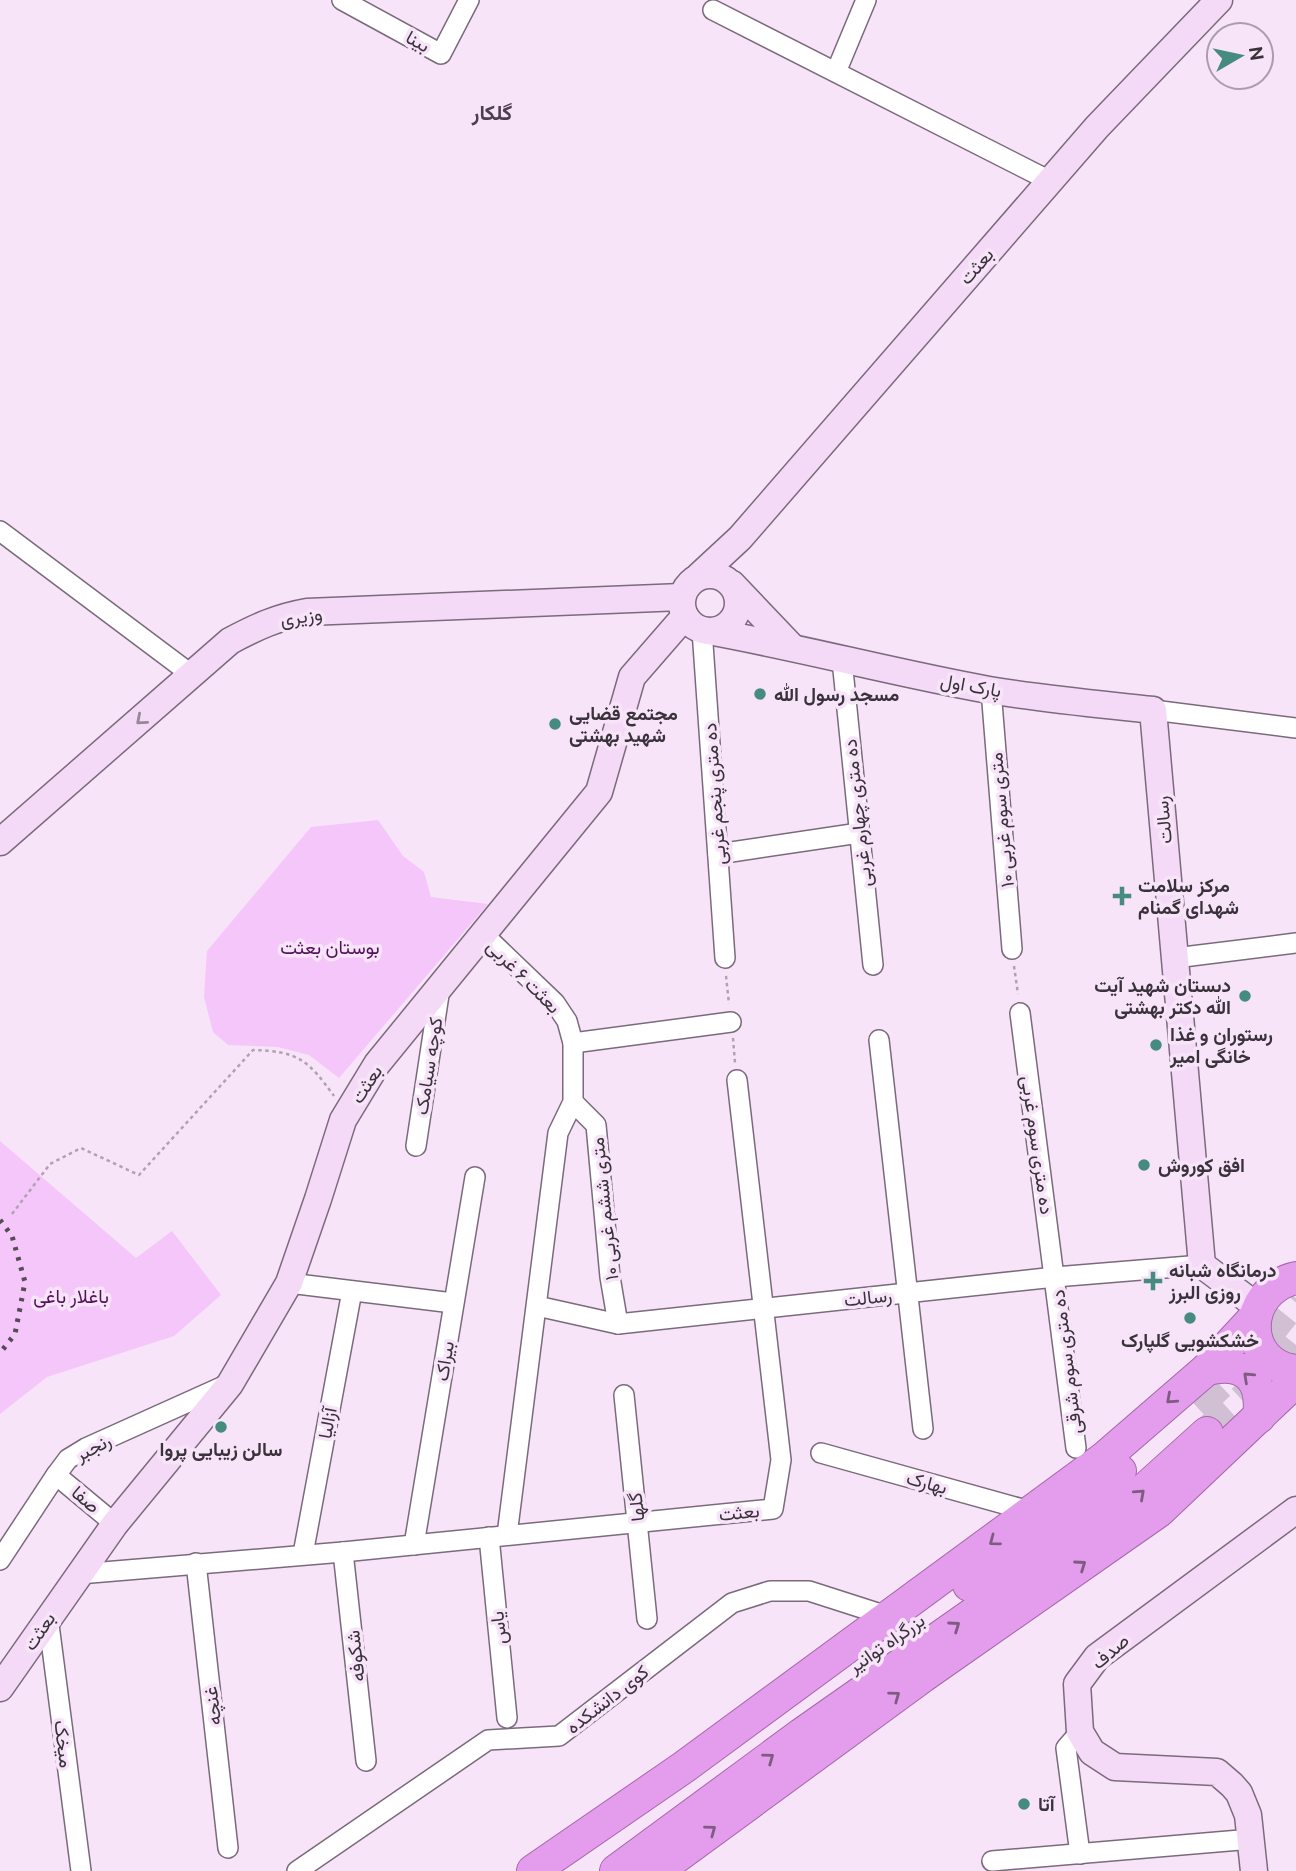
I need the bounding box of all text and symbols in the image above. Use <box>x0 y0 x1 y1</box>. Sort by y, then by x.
north arrow <box>1205 21 1275 91</box>
street label: بینا <box>402 26 434 57</box>
text: N <box>1245 45 1269 62</box>
district label: گلکار <box>471 100 512 126</box>
street label: بعثت <box>954 243 998 289</box>
street label: وزیری <box>278 602 324 631</box>
street label: پارک اول <box>938 669 1003 704</box>
place label: مسجد رسول الله <box>774 683 899 707</box>
marker: مسجد رسول الله <box>752 686 768 702</box>
place label: مجتمع قضایی شهید بهشتی <box>569 702 678 747</box>
one-way arrow <box>136 712 149 724</box>
marker: مجتمع قضایی شهید بهشتی <box>547 716 563 732</box>
street label: ده متری پنجم غربی <box>698 722 733 866</box>
street label: ده متری چهارم غربی <box>838 738 879 888</box>
street label: ۱۰ متری سوم غربی <box>984 751 1020 888</box>
street label: رسالت <box>1150 795 1177 845</box>
place label: مرکز سلامت شهدای گمنام <box>1138 874 1239 920</box>
marker: مرکز سلامت شهدای گمنام <box>1112 886 1132 906</box>
street label: بعثت ۶ غربی <box>482 934 566 1018</box>
park label: بوستان بعثت <box>280 936 380 959</box>
place label: دبستان شهید آیت الله دکتر بهشتی <box>1094 974 1231 1020</box>
marker: دبستان شهید آیت الله دکتر بهشتی <box>1237 988 1253 1004</box>
street label: کوچه سیامک <box>409 1016 450 1117</box>
place label: رستوران و غذا خانگی امیر <box>1169 1023 1273 1069</box>
marker: رستوران و غذا خانگی امیر <box>1148 1037 1164 1053</box>
street label: بعثت <box>346 1061 387 1108</box>
street label: ده متری سوم غربی <box>1015 1074 1059 1216</box>
street label: ۱۰ متری ششم غربی <box>586 1136 624 1282</box>
place label: افق کوروش <box>1158 1154 1245 1178</box>
marker: افق کوروش <box>1136 1157 1152 1173</box>
place label: درمانگاه شبانه روزی البرز <box>1168 1259 1276 1305</box>
marker: درمانگاه شبانه روزی البرز <box>1143 1271 1163 1291</box>
street label: رسالت <box>843 1284 893 1311</box>
park label: باغلار باغی <box>33 1285 109 1308</box>
street label: ده متری سوم شرقی <box>1046 1288 1088 1436</box>
marker: خشکشویی گلپارک <box>1182 1310 1198 1326</box>
place label: خشکشویی گلپارک <box>1121 1329 1259 1354</box>
street label: بیراک <box>430 1339 459 1383</box>
one-way arrow <box>1243 1373 1256 1385</box>
one-way arrow <box>1166 1390 1179 1403</box>
street label: آزالیا <box>313 1404 342 1441</box>
marker: سالن زيبايى پروا <box>213 1419 229 1435</box>
street label: رنجبر <box>70 1429 115 1467</box>
place label: سالن زيبايى پروا <box>160 1438 282 1463</box>
street label: بهارک <box>904 1466 950 1499</box>
street label: صفا <box>67 1481 105 1517</box>
one-way arrow <box>1131 1489 1144 1502</box>
street label: گلها <box>624 1491 649 1523</box>
street label: بعثت <box>717 1499 761 1526</box>
one-way arrow <box>989 1532 1002 1545</box>
one-way arrow <box>1073 1561 1086 1573</box>
street label: بعثت <box>18 1608 60 1655</box>
street label: بزرگراه توانیر <box>843 1609 929 1679</box>
street label: یاس <box>485 1610 512 1646</box>
one-way arrow <box>947 1622 960 1634</box>
street label: شکوفه <box>341 1629 370 1683</box>
street label: صدف <box>1087 1629 1133 1673</box>
street label: کوی دانشکده <box>562 1660 653 1739</box>
street label: غنچه <box>199 1685 228 1727</box>
one-way arrow <box>887 1692 900 1704</box>
street label: میخک <box>49 1719 78 1769</box>
one-way arrow <box>761 1753 774 1766</box>
place label: آتا <box>1038 1793 1056 1815</box>
marker: آتا <box>1016 1796 1032 1812</box>
one-way arrow <box>703 1825 716 1838</box>

